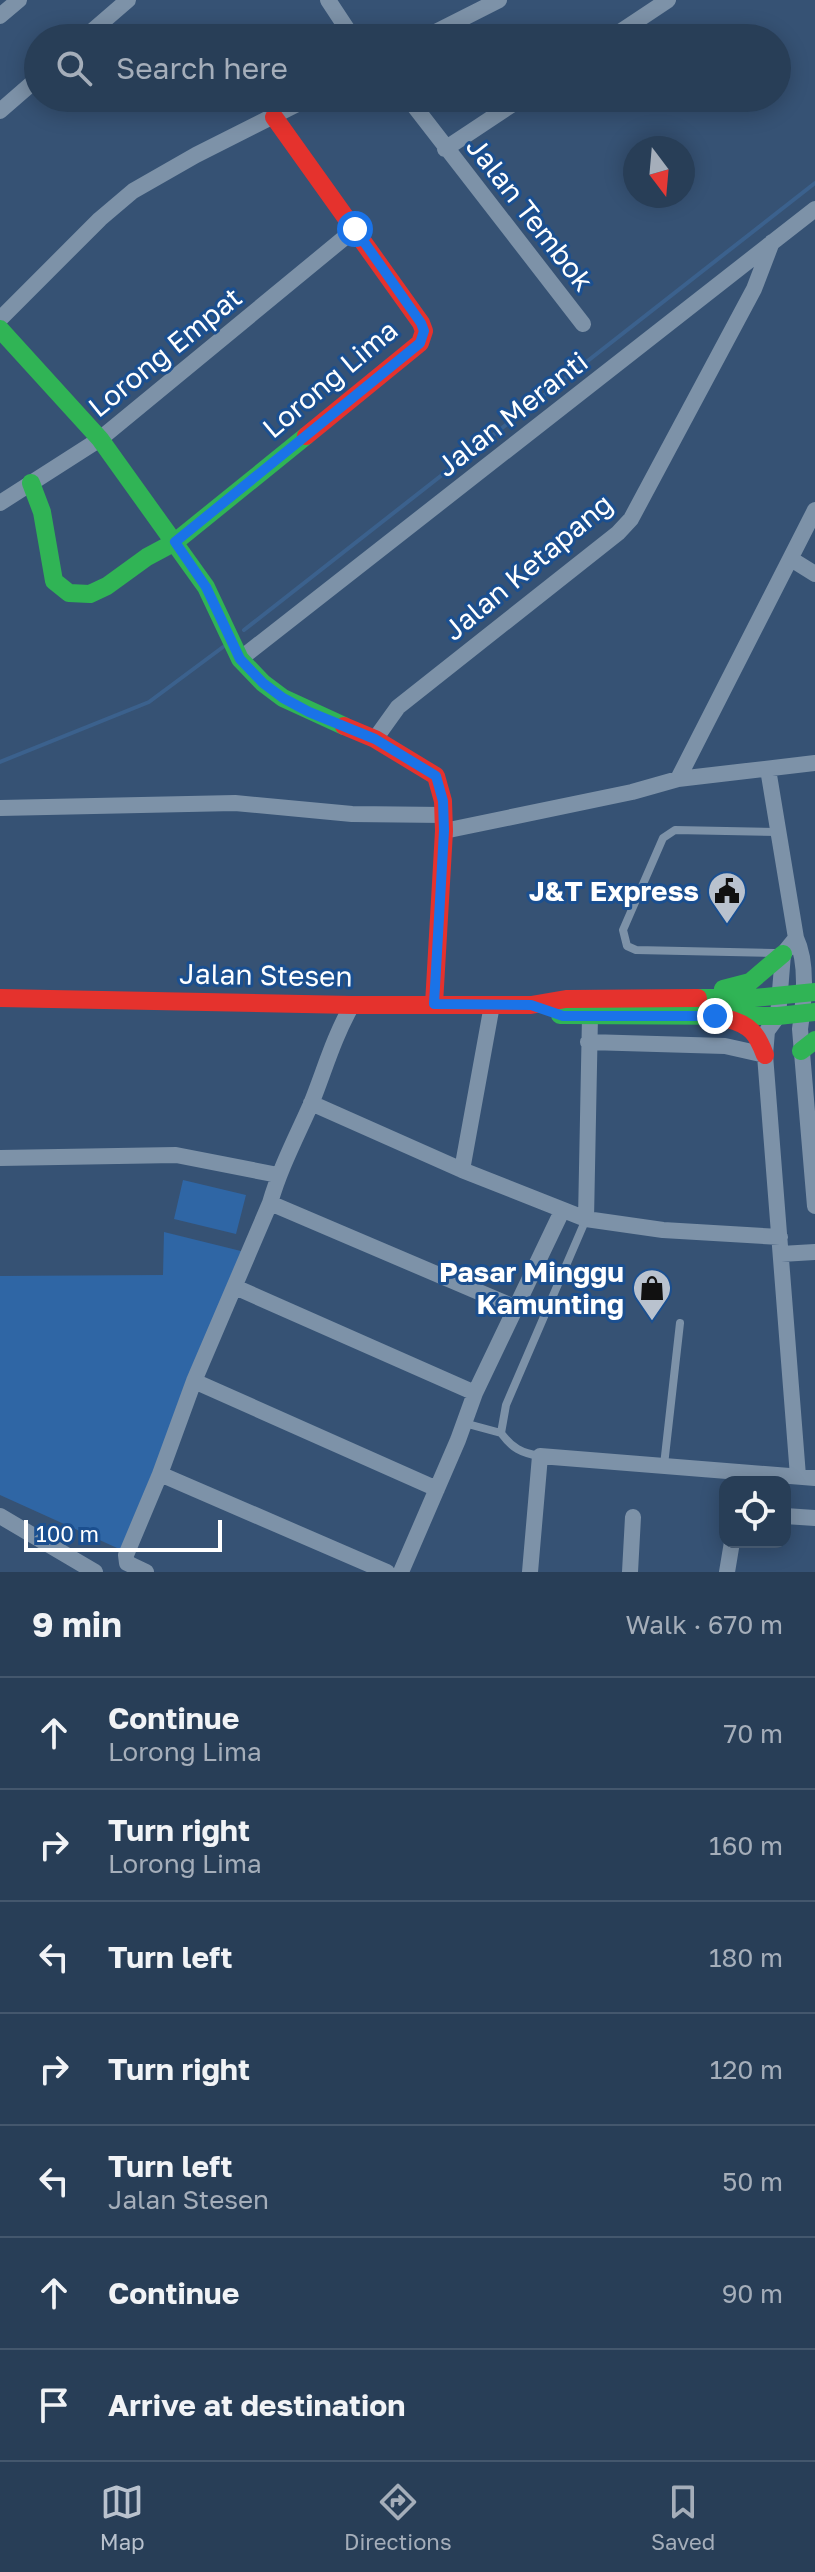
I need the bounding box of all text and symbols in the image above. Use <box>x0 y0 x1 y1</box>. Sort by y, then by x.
search box <box>24 24 791 112</box>
icon: search <box>52 46 96 90</box>
text: Search here <box>116 50 288 86</box>
street label: Jalan Tembok <box>460 130 601 297</box>
north arrow <box>623 136 695 208</box>
route start <box>337 211 373 247</box>
street label: Lorong Empat <box>82 280 248 423</box>
street label: Lorong Lima <box>256 313 404 444</box>
street label: Jalan Meranti <box>430 344 594 483</box>
street label: Jalan Ketapang <box>437 487 619 647</box>
public building icon: J&T Express <box>706 870 748 925</box>
place label: J&T Express <box>529 874 699 907</box>
street label: Jalan Stesen <box>179 956 353 993</box>
route end <box>697 998 733 1034</box>
place label: Pasar Minggu Kamunting <box>439 1255 624 1320</box>
shop icon: Pasar Minggu Kamunting <box>631 1267 673 1322</box>
map controls <box>719 1476 791 1548</box>
button: locate <box>719 1476 791 1548</box>
scale bar <box>24 1516 222 1552</box>
text: 100 m <box>36 1520 99 1547</box>
text: 9 min <box>32 1604 122 1644</box>
text: Walk · 670 m <box>625 1609 783 1640</box>
text: Continue <box>108 1700 239 1736</box>
icon: ahead <box>32 1711 76 1755</box>
text: 70 m <box>724 1718 783 1749</box>
text: Lorong Lima <box>108 1736 262 1767</box>
text: Turn right <box>108 1812 250 1848</box>
icon: right <box>32 1823 76 1867</box>
text: 160 m <box>709 1830 783 1861</box>
text: Lorong Lima <box>108 1848 262 1879</box>
icon: left <box>32 1935 76 1979</box>
text: Turn left <box>108 1939 233 1975</box>
text: 180 m <box>709 1942 783 1973</box>
icon: right <box>32 2047 76 2091</box>
text: Turn right <box>108 2051 250 2087</box>
text: 120 m <box>710 2054 783 2085</box>
text: Turn left <box>108 2148 233 2184</box>
icon: left <box>32 2159 76 2203</box>
text: 50 m <box>722 2166 783 2197</box>
text: Jalan Stesen <box>108 2184 269 2215</box>
icon: ahead <box>32 2271 76 2315</box>
text: Continue <box>108 2275 239 2311</box>
text: 90 m <box>722 2278 783 2309</box>
icon: arrive <box>32 2383 76 2427</box>
text: Arrive at destination <box>108 2387 405 2423</box>
tab: Map <box>100 2480 145 2555</box>
tab: Directions <box>344 2480 452 2555</box>
tab: Saved <box>651 2480 715 2555</box>

